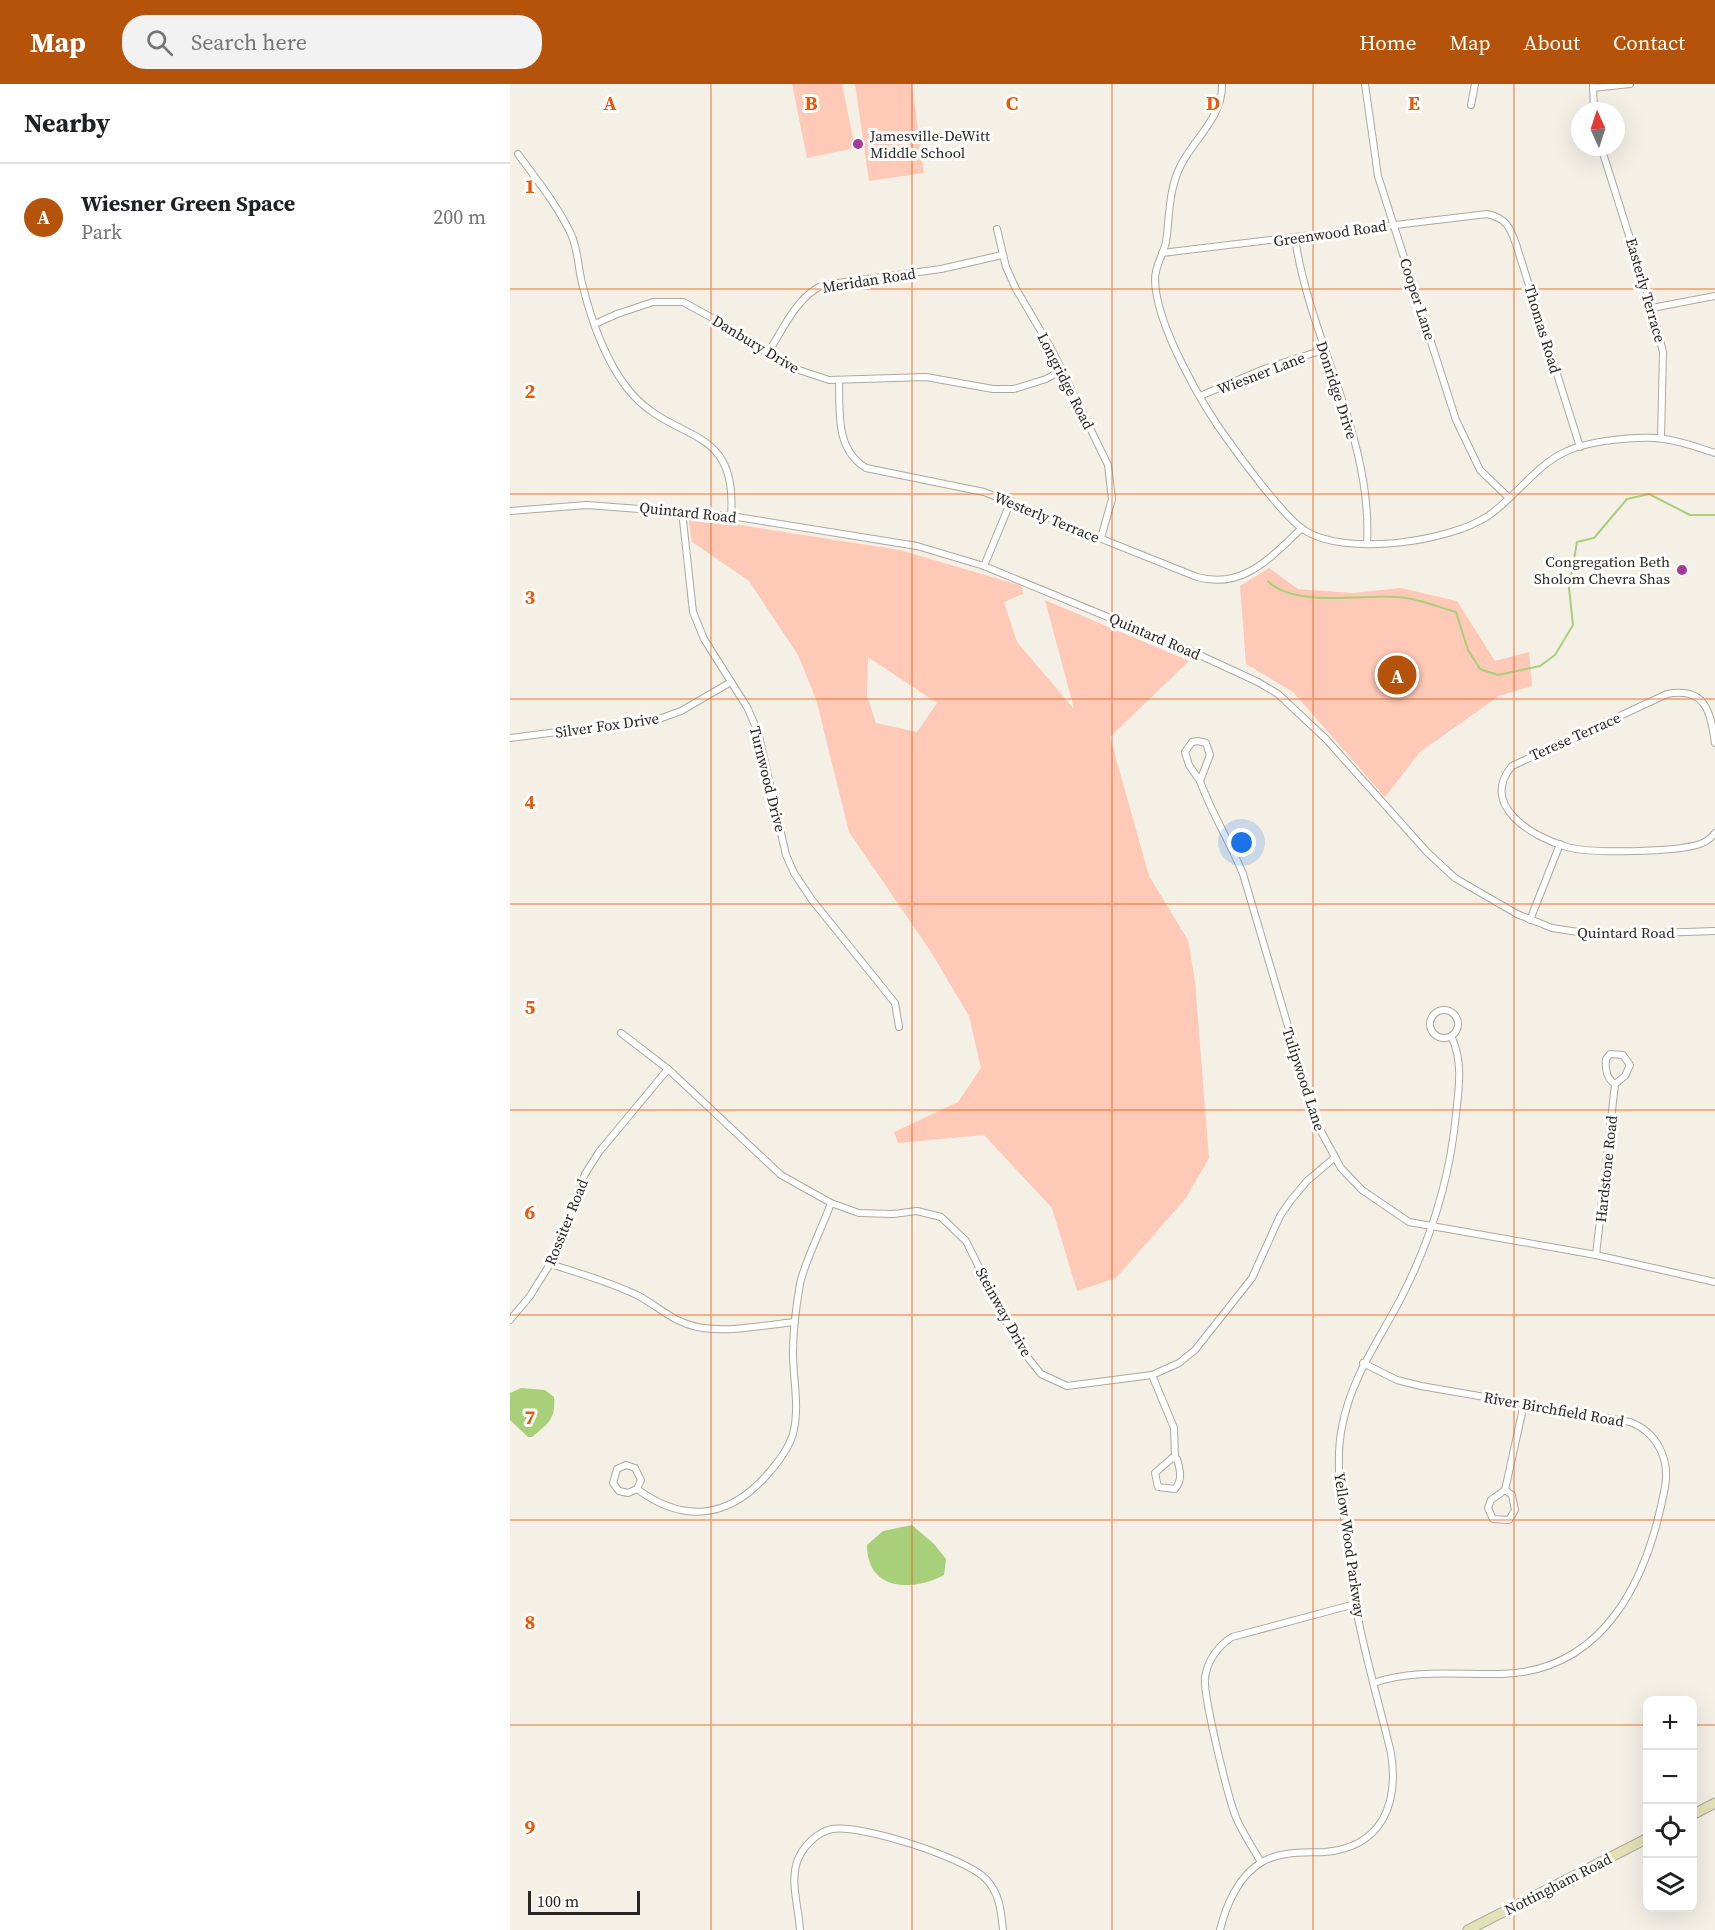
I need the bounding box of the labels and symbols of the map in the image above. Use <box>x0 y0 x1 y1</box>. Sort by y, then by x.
text: A <box>603 89 617 117</box>
text: B <box>804 89 818 117</box>
text: C <box>1006 89 1018 117</box>
text: D <box>1206 89 1220 117</box>
text: E <box>1408 89 1420 117</box>
north arrow <box>1571 102 1625 156</box>
place label: Jamesville-DeWitt Middle School <box>869 125 990 163</box>
marker: Jamesville-DeWitt Middle School <box>851 137 865 151</box>
text: 1 <box>525 172 535 200</box>
street label: Greenwood Road <box>1272 215 1388 251</box>
street label: Easterly Terrace <box>1621 235 1671 345</box>
street label: Cooper Lane <box>1395 255 1441 343</box>
street label: Meridan Road <box>821 262 918 298</box>
street label: Thomas Road <box>1520 282 1567 376</box>
street label: Danbury Drive <box>708 310 804 379</box>
street label: Longridge Road <box>1033 329 1100 433</box>
street label: Donridge Drive <box>1311 338 1363 442</box>
street label: Wiesner Lane <box>1214 346 1308 399</box>
text: 2 <box>525 377 536 405</box>
street label: Westerly Terrace <box>991 486 1103 548</box>
street label: Quintard Road <box>638 496 738 528</box>
place label: Congregation Beth Sholom Chevra Shas <box>1534 551 1670 589</box>
marker: Congregation Beth Sholom Chevra Shas <box>1675 563 1689 577</box>
text: 3 <box>525 583 536 611</box>
street label: Quintard Road <box>1106 607 1204 665</box>
pin: A <box>1378 652 1416 698</box>
street label: Terese Terrace <box>1526 706 1624 765</box>
street label: Silver Fox Drive <box>554 707 661 743</box>
street label: Turnwood Drive <box>745 724 791 834</box>
text: 4 <box>525 788 536 816</box>
your location <box>1227 828 1256 857</box>
street label: Quintard Road <box>1577 922 1675 943</box>
text: 5 <box>525 993 536 1021</box>
street label: Tulipwood Lane <box>1277 1024 1331 1134</box>
street label: Hardstone Road <box>1590 1114 1622 1224</box>
street label: Rossiter Road <box>539 1175 593 1268</box>
text: 6 <box>525 1198 536 1226</box>
street label: Steinway Drive <box>971 1264 1037 1361</box>
street label: River Birchfield Road <box>1482 1386 1626 1432</box>
text: 7 <box>525 1403 536 1431</box>
street label: Yellow Wood Parkway <box>1329 1471 1371 1619</box>
text: 8 <box>525 1608 535 1636</box>
text: 9 <box>525 1813 536 1841</box>
street label: Nottingham Road <box>1501 1848 1616 1920</box>
scale bar <box>528 1888 640 1916</box>

